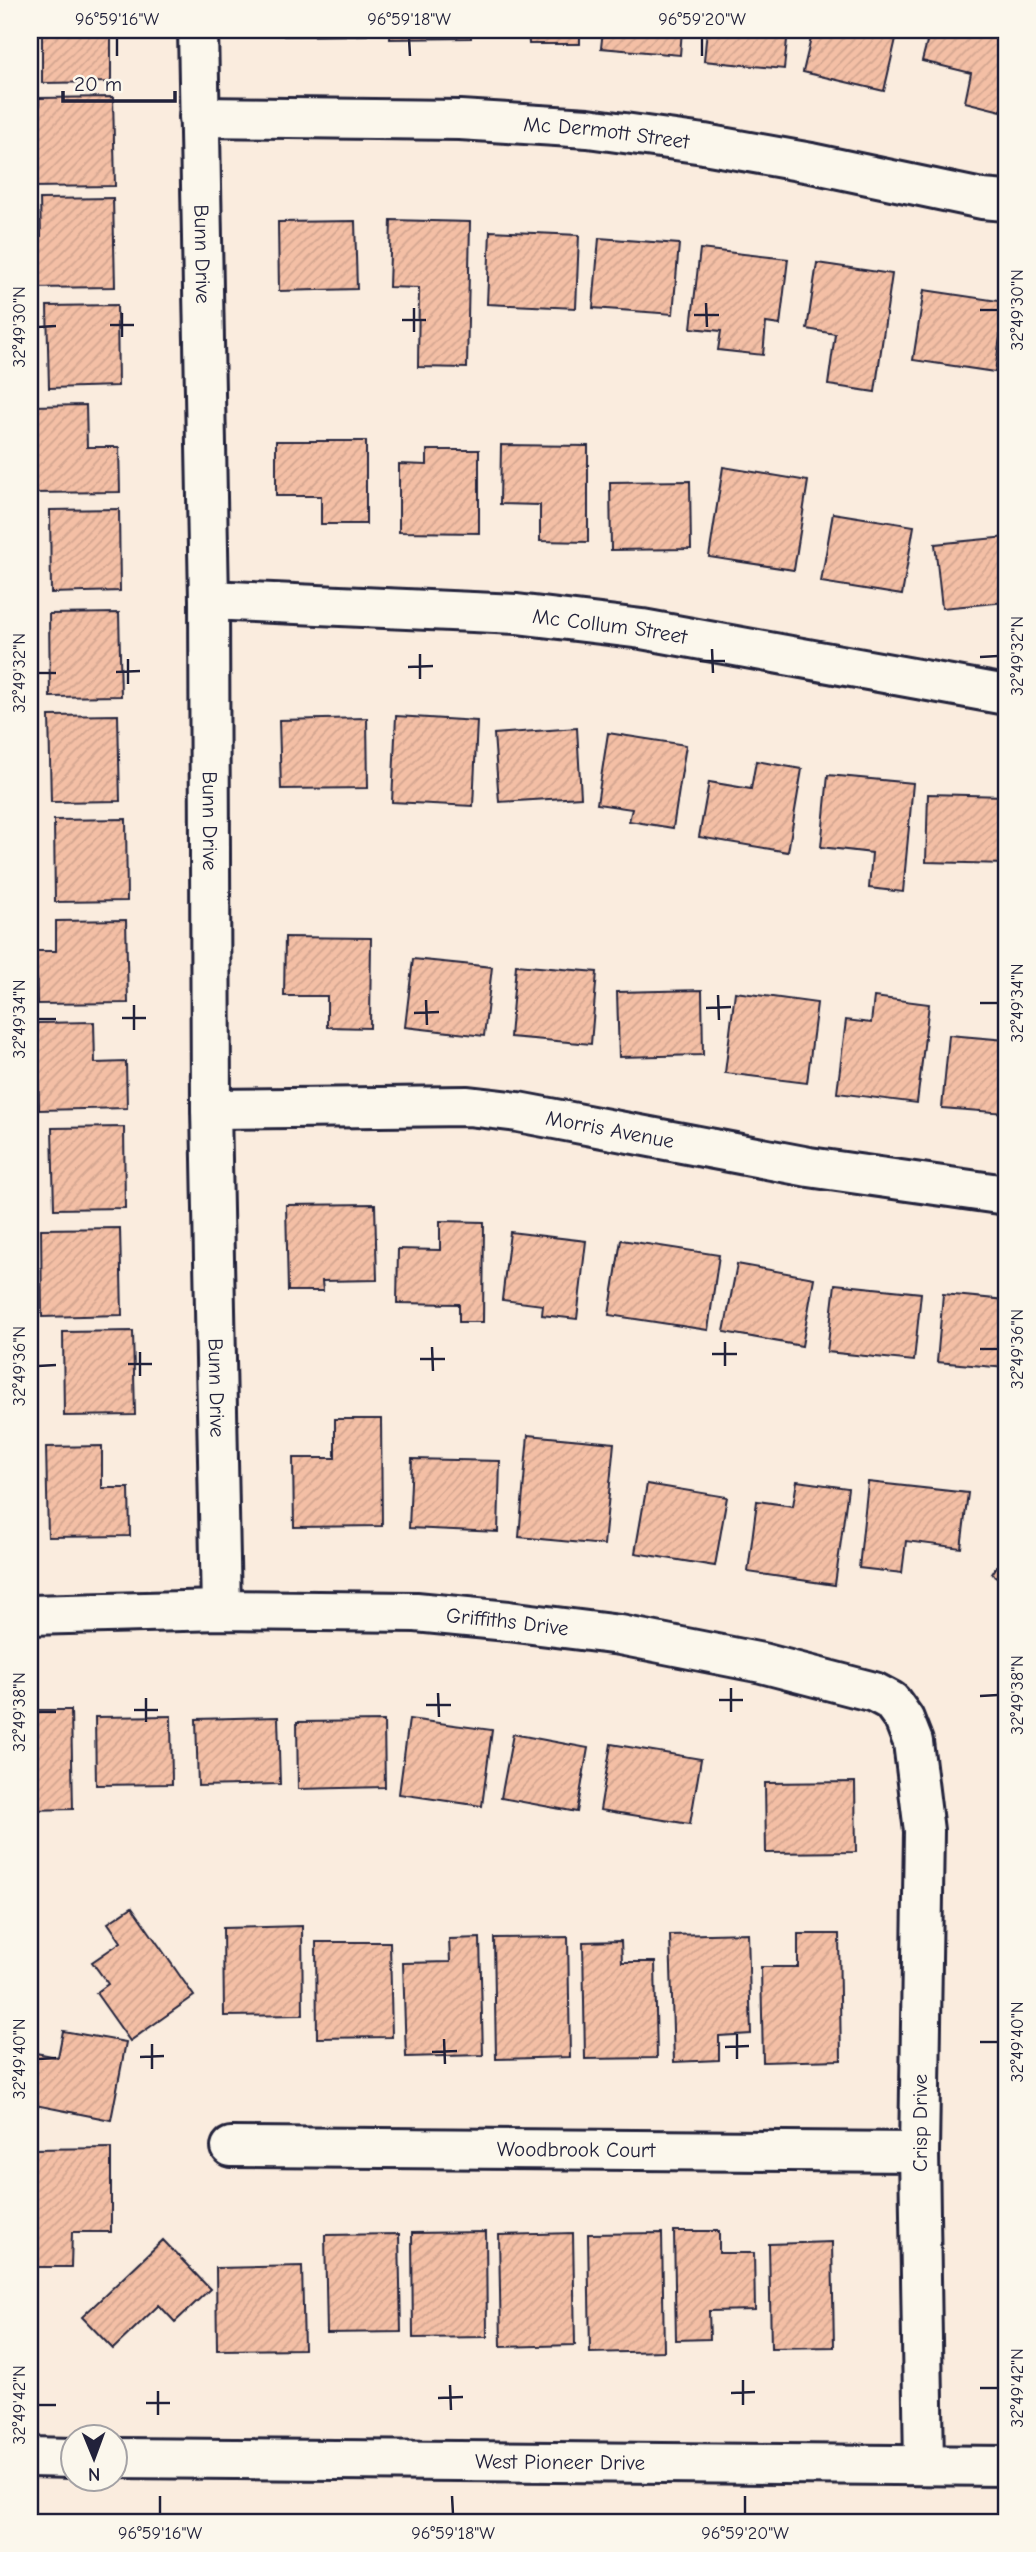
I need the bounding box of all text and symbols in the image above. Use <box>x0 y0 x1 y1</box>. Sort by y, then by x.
text: 96°59'16"W <box>75 9 159 30</box>
text: 96°59'18"W <box>367 9 451 30</box>
text: 96°59'20"W <box>658 9 746 30</box>
scale bar <box>63 60 175 104</box>
text: 20 m <box>74 72 122 96</box>
street label: Mc Dermott Street <box>523 112 692 154</box>
street label: Bunn Drive <box>189 204 215 304</box>
text: 32°49'30"N <box>1007 269 1028 351</box>
text: 32°49'30"N <box>9 286 30 368</box>
street label: Mc Collum Street <box>531 604 690 649</box>
text: 32°49'32"N <box>1007 616 1028 696</box>
text: 32°49'32"N <box>9 633 30 713</box>
street label: Bunn Drive <box>198 771 222 871</box>
text: 32°49'34"N <box>1007 963 1028 1043</box>
text: 32°49'34"N <box>9 979 30 1059</box>
street label: Morris Avenue <box>544 1106 676 1153</box>
text: 32°49'36"N <box>1007 1309 1028 1389</box>
text: 32°49'36"N <box>9 1326 30 1406</box>
street label: Bunn Drive <box>204 1338 230 1438</box>
street label: Griffiths Drive <box>445 1603 570 1640</box>
text: 32°49'38"N <box>1007 1655 1028 1735</box>
text: 32°49'38"N <box>9 1672 30 1752</box>
text: 32°49'40"N <box>1007 2001 1028 2083</box>
text: 32°49'40"N <box>9 2018 30 2100</box>
street label: Crisp Drive <box>908 2074 932 2172</box>
street label: Woodbrook Court <box>497 2137 656 2162</box>
text: 32°49'42"N <box>1007 2348 1028 2428</box>
text: 32°49'42"N <box>9 2365 30 2445</box>
north arrow <box>60 2422 130 2492</box>
street label: West Pioneer Drive <box>475 2449 645 2475</box>
text: N <box>88 2463 101 2485</box>
text: 96°59'16"W <box>118 2523 202 2544</box>
text: 96°59'18"W <box>411 2523 495 2544</box>
text: 96°59'20"W <box>701 2523 789 2544</box>

